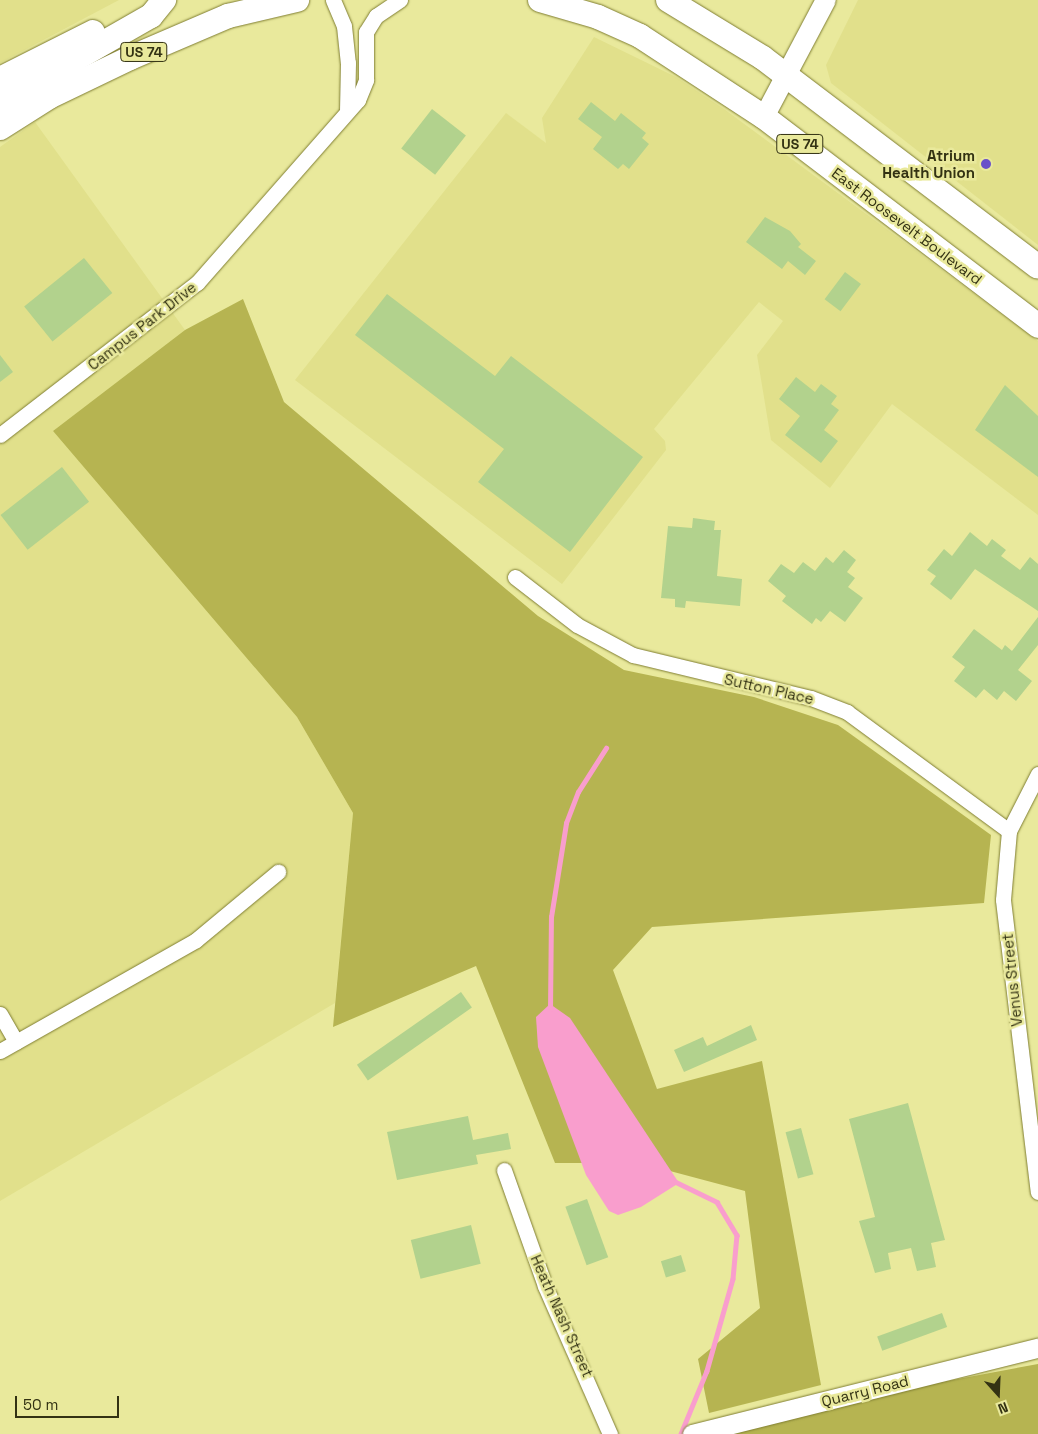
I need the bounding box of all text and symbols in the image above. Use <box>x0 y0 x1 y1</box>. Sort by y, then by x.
road number: US 74 <box>120 41 168 64</box>
road number: US 74 <box>776 132 824 156</box>
place label: Atrium Health Union <box>882 146 975 181</box>
marker: Atrium Health Union <box>979 157 993 171</box>
street label: East Roosevelt Boulevard <box>828 164 986 288</box>
street label: Campus Park Drive <box>84 278 200 374</box>
street label: Sutton Place <box>722 670 816 708</box>
street label: Venus Street <box>998 933 1026 1027</box>
street label: Heath Nash Street <box>527 1252 597 1380</box>
north arrow <box>973 1369 1023 1419</box>
street label: Quarry Road <box>820 1372 910 1410</box>
scale bar <box>18 1386 121 1418</box>
text: 50 m <box>23 1395 58 1414</box>
text: N <box>996 1398 1011 1418</box>

